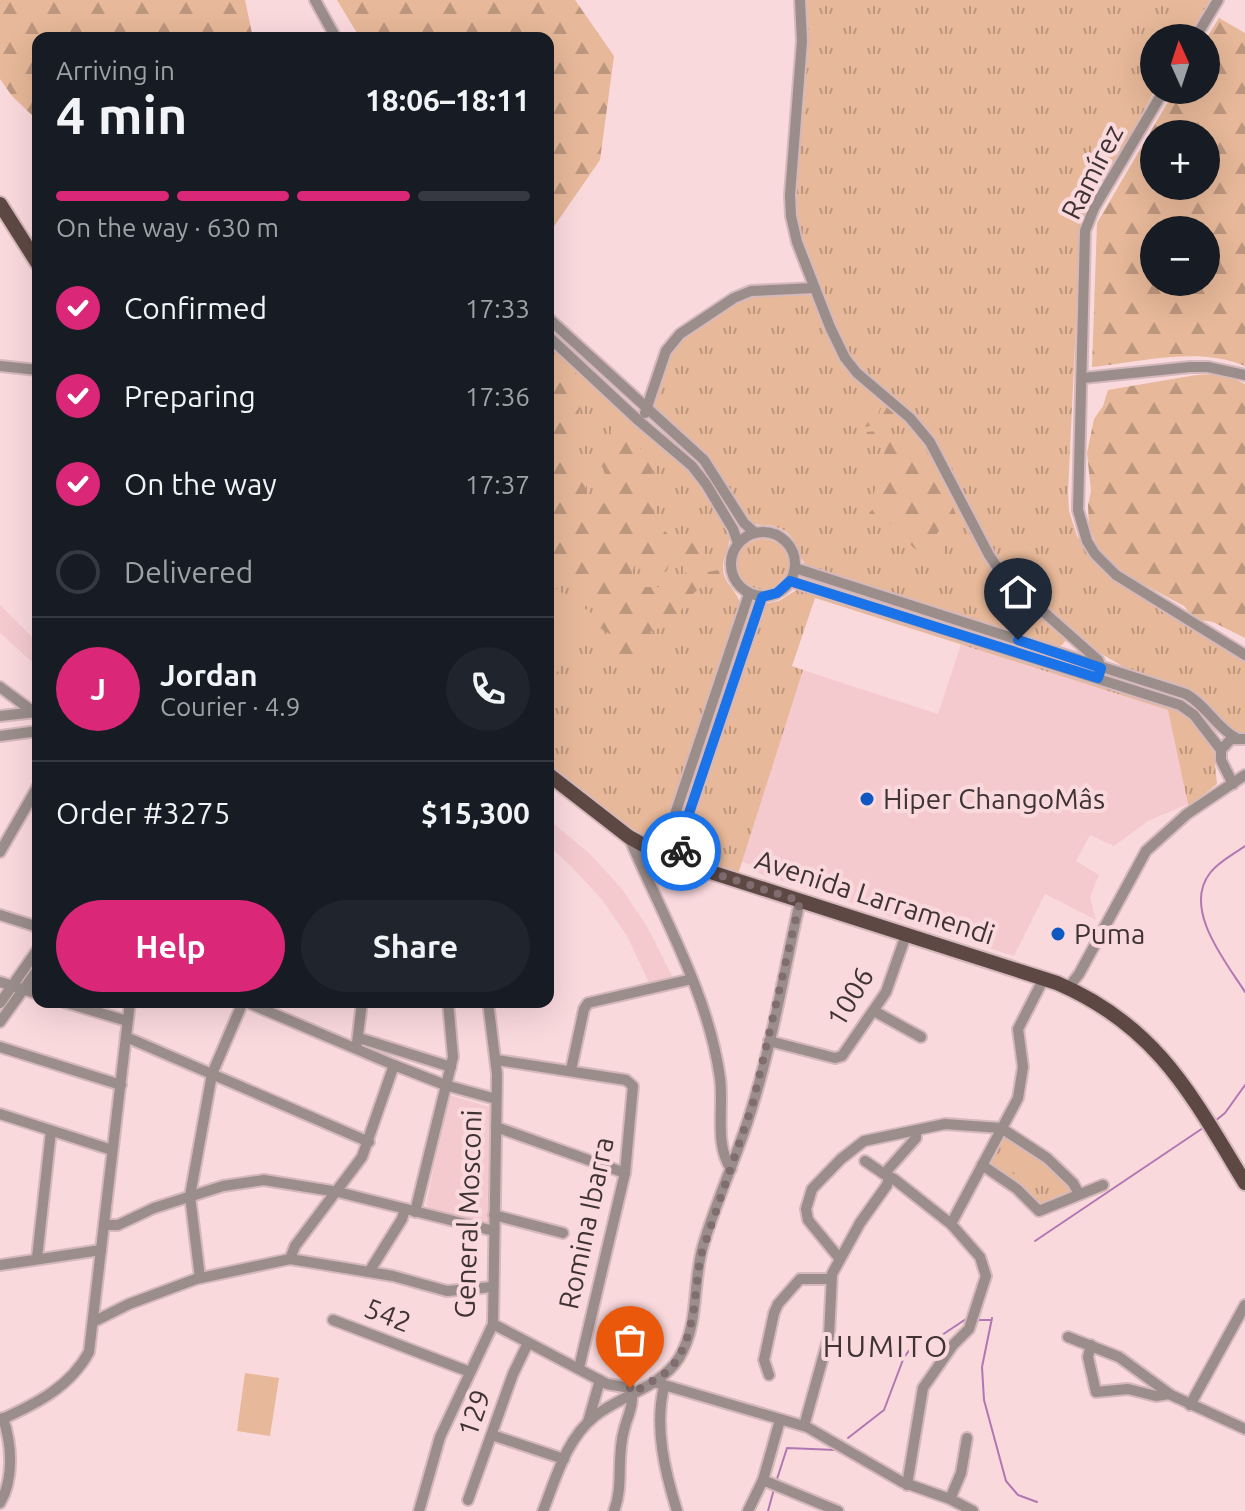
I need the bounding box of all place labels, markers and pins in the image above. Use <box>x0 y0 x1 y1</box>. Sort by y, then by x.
pin <box>984 558 1052 640</box>
place label: Hiper ChangoMâs <box>883 783 1105 814</box>
marker: Hiper ChangoMâs <box>858 790 876 808</box>
place label: Puma <box>1074 918 1145 949</box>
marker: Puma <box>1049 925 1067 943</box>
pin <box>596 1306 664 1388</box>

